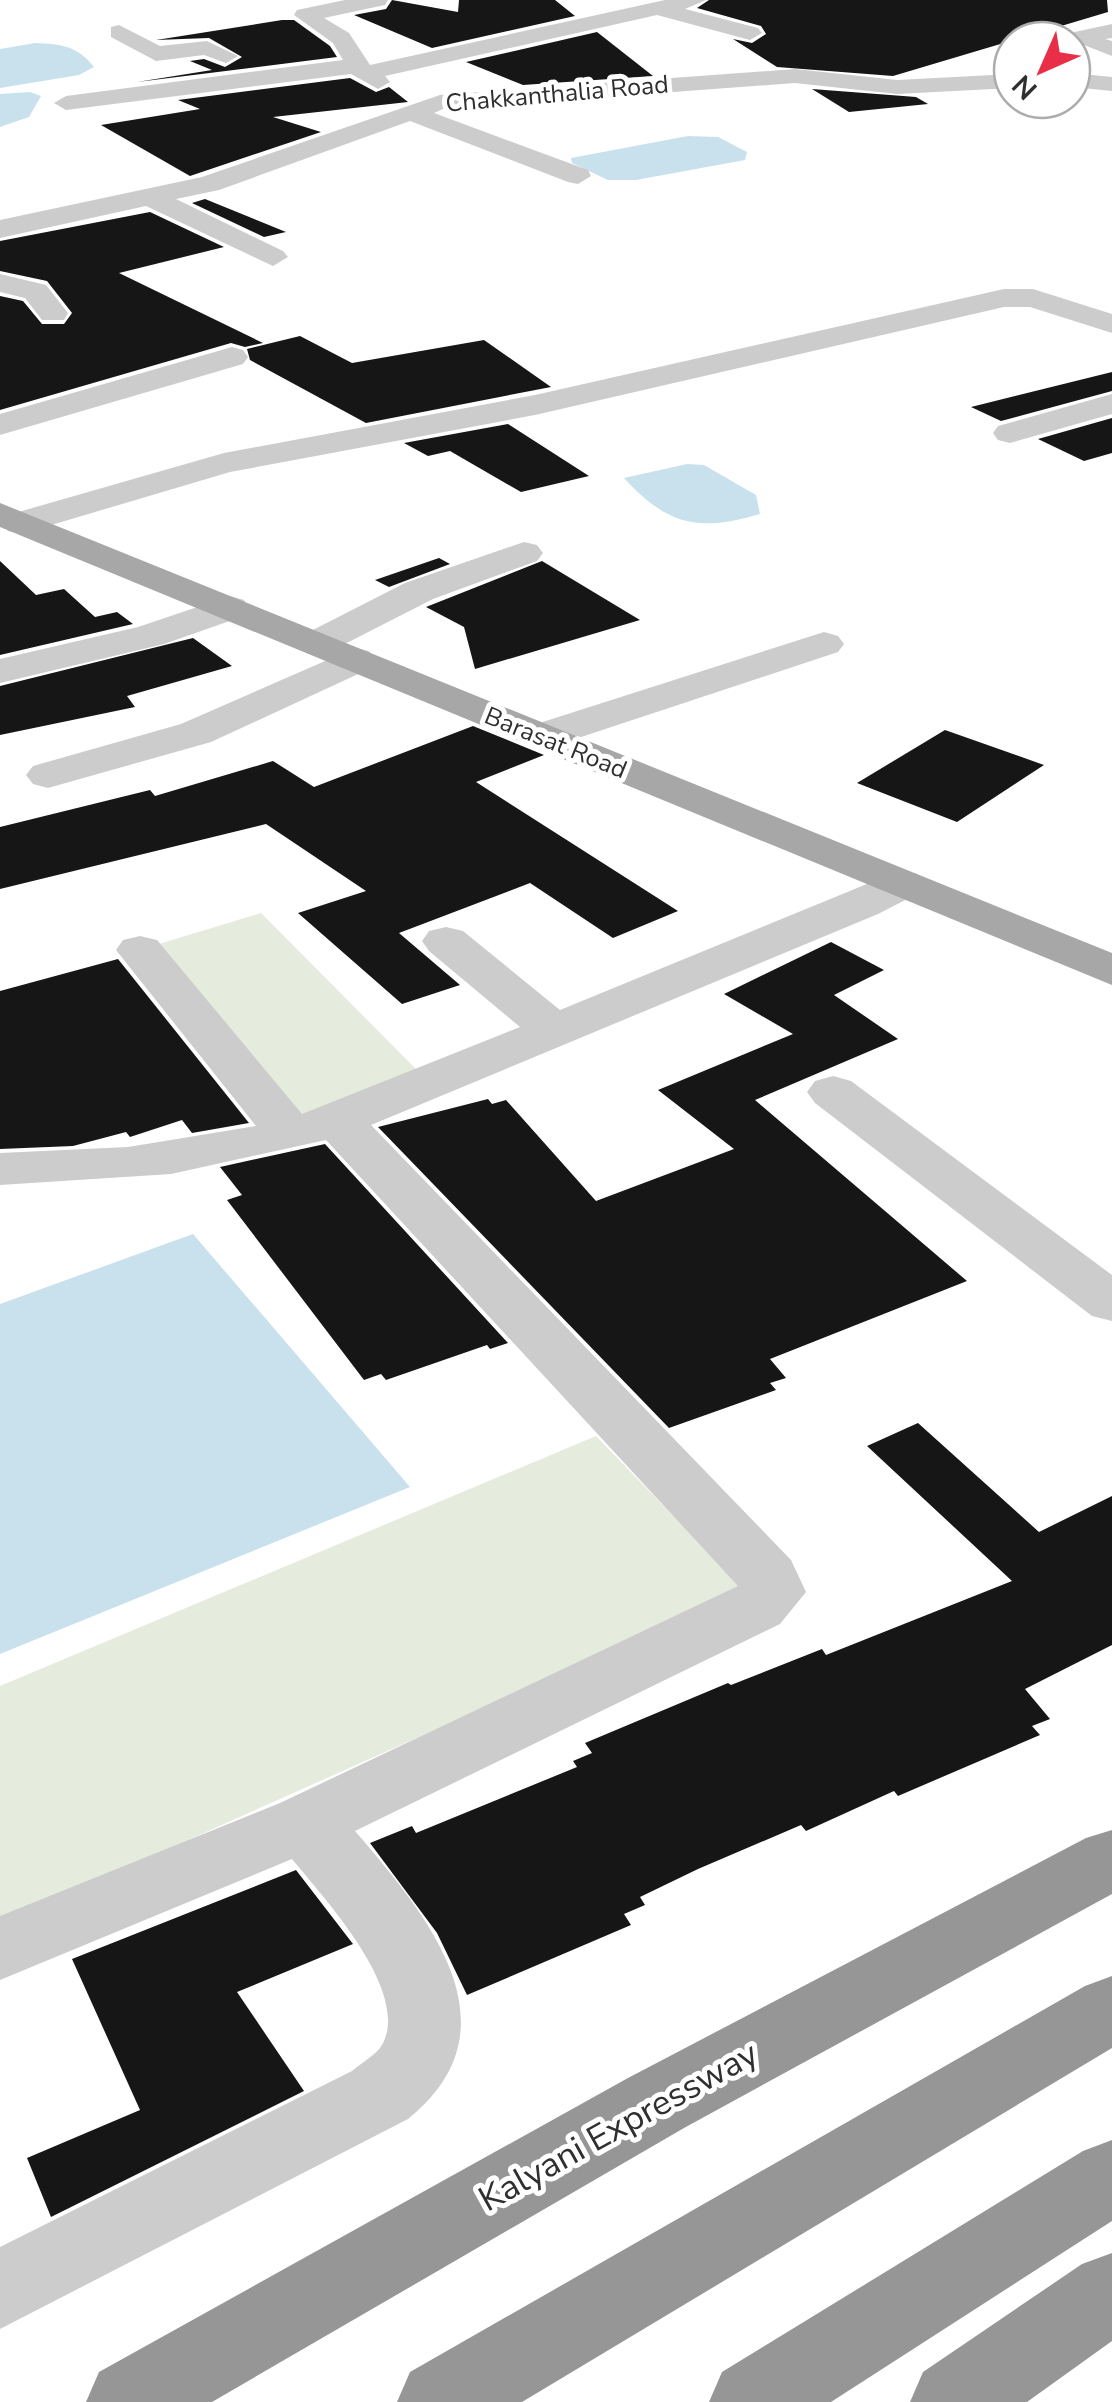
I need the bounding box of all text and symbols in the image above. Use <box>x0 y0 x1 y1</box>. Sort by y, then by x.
north arrow <box>992 20 1092 120</box>
text: N <box>1004 66 1046 108</box>
street label: Chakkanthalia Road <box>444 67 670 121</box>
street label: Barasat Road <box>479 699 632 787</box>
street label: Kalyani Expressway <box>470 2030 766 2223</box>

